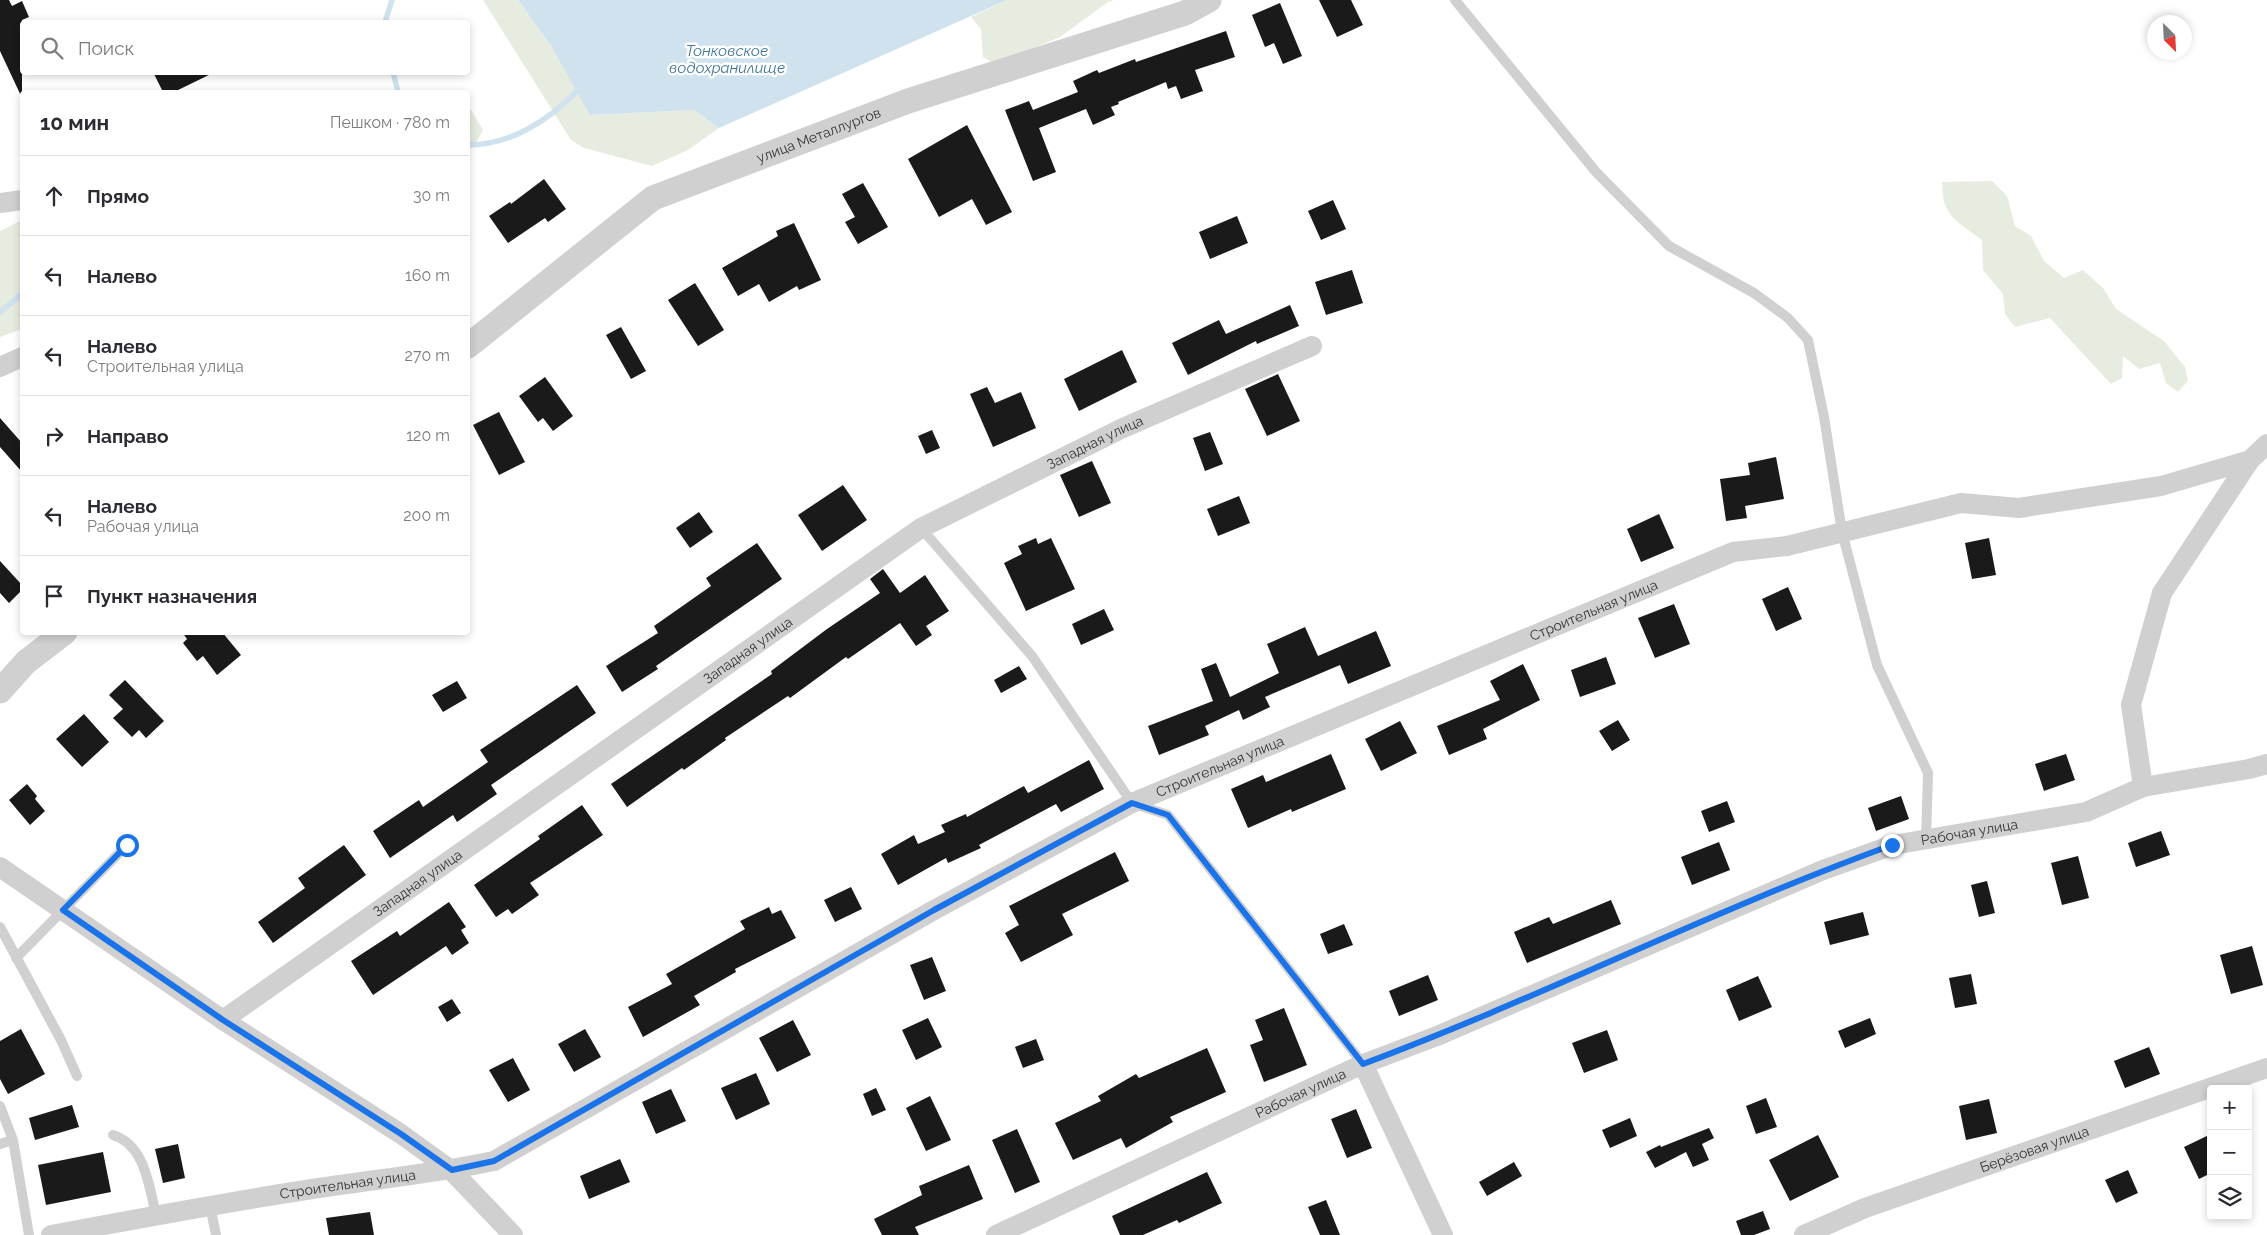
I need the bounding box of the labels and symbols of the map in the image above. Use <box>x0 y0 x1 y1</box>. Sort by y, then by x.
north arrow <box>2147 15 2192 60</box>
water label: Тонковское водохранилище <box>669 42 785 77</box>
street label: улица Металлургов <box>754 104 883 166</box>
street label: Западная улица <box>1044 412 1146 472</box>
street label: Строительная улица <box>1527 576 1660 644</box>
street label: Западная улица <box>700 613 795 687</box>
street label: Строительная улица <box>1153 732 1286 800</box>
street label: Рабочая улица <box>1920 816 2019 848</box>
route start <box>116 834 139 857</box>
route end <box>1881 834 1904 857</box>
street label: Западная улица <box>370 846 465 920</box>
street label: Рабочая улица <box>1253 1065 1348 1121</box>
street label: Берёзовая улица <box>1978 1123 2091 1175</box>
street label: Строительная улица <box>279 1167 417 1202</box>

